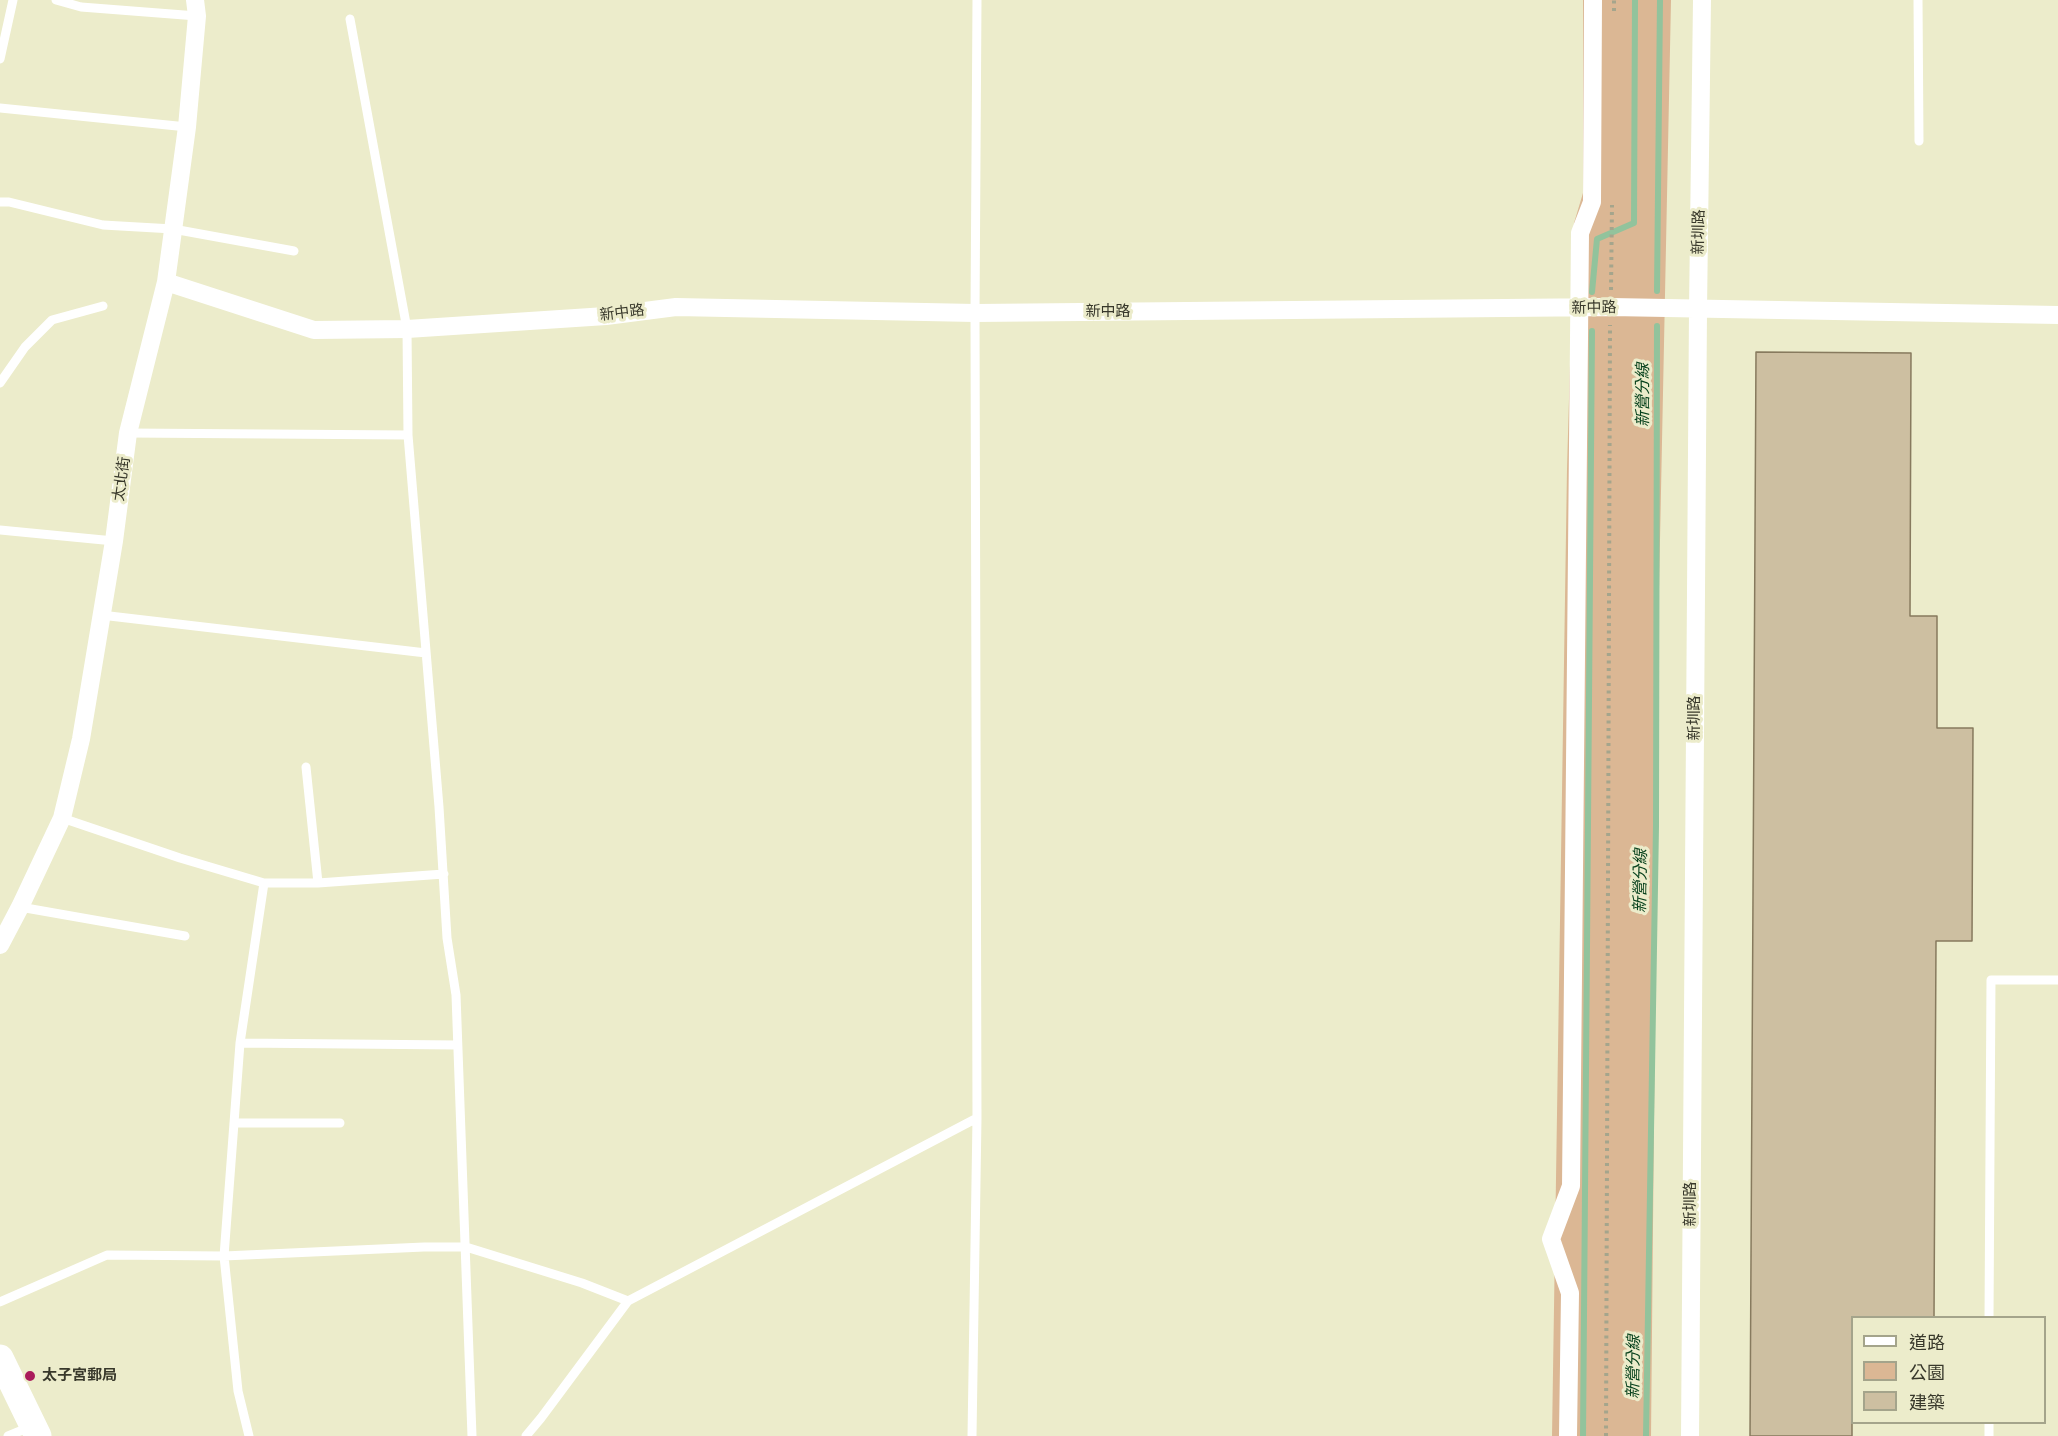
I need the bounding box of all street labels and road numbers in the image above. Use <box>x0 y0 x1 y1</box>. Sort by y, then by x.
street label: 新圳路 <box>1690 209 1708 255</box>
street label: 新中路 <box>1571 299 1617 317</box>
street label: 新中路 <box>599 301 645 325</box>
street label: 新中路 <box>1086 303 1130 321</box>
street label: 太北街 <box>110 455 134 503</box>
street label: 新圳路 <box>1686 696 1704 740</box>
street label: 新圳路 <box>1682 1182 1700 1226</box>

